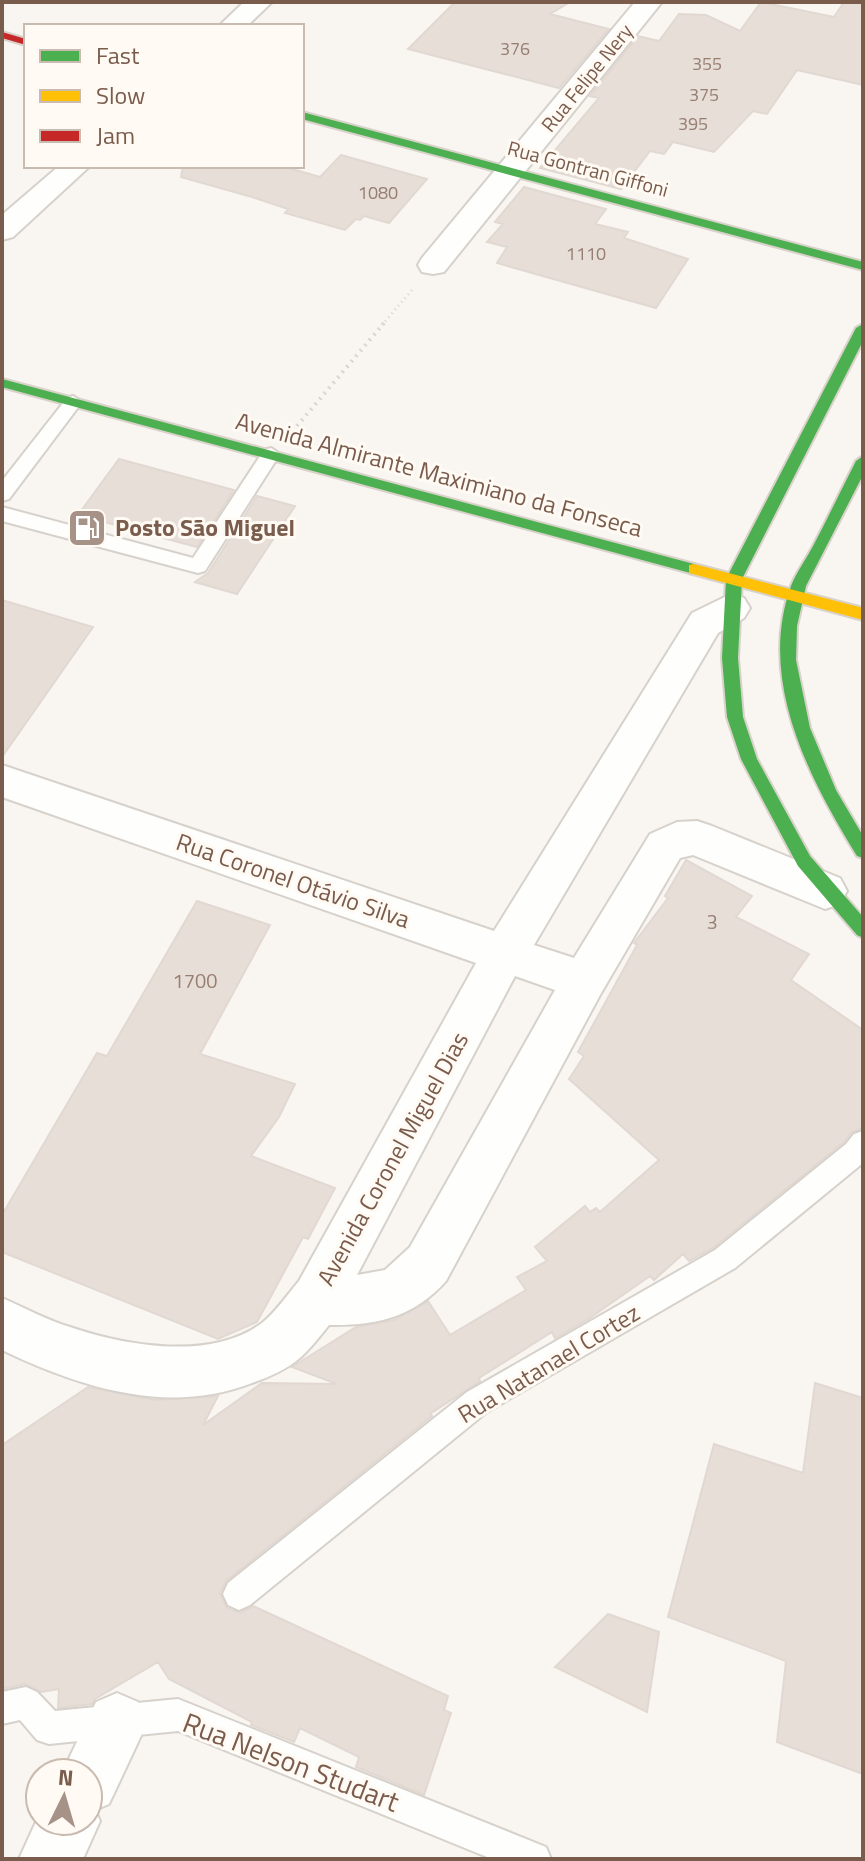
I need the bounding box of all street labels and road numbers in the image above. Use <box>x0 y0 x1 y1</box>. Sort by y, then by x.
street label: Rua Felipe Nery <box>533 16 640 139</box>
street label: Rua Gontran Giffoni <box>504 132 672 205</box>
street label: Avenida Almirante Maximiano da Fonseca <box>232 402 647 546</box>
street label: Rua Coronel Otávio Silva <box>172 823 415 937</box>
street label: Avenida Coronel Miguel Dias <box>307 1025 477 1292</box>
street label: Rua Natanael Cortez <box>451 1295 646 1432</box>
street label: Rua Nelson Studart <box>177 1701 406 1823</box>

